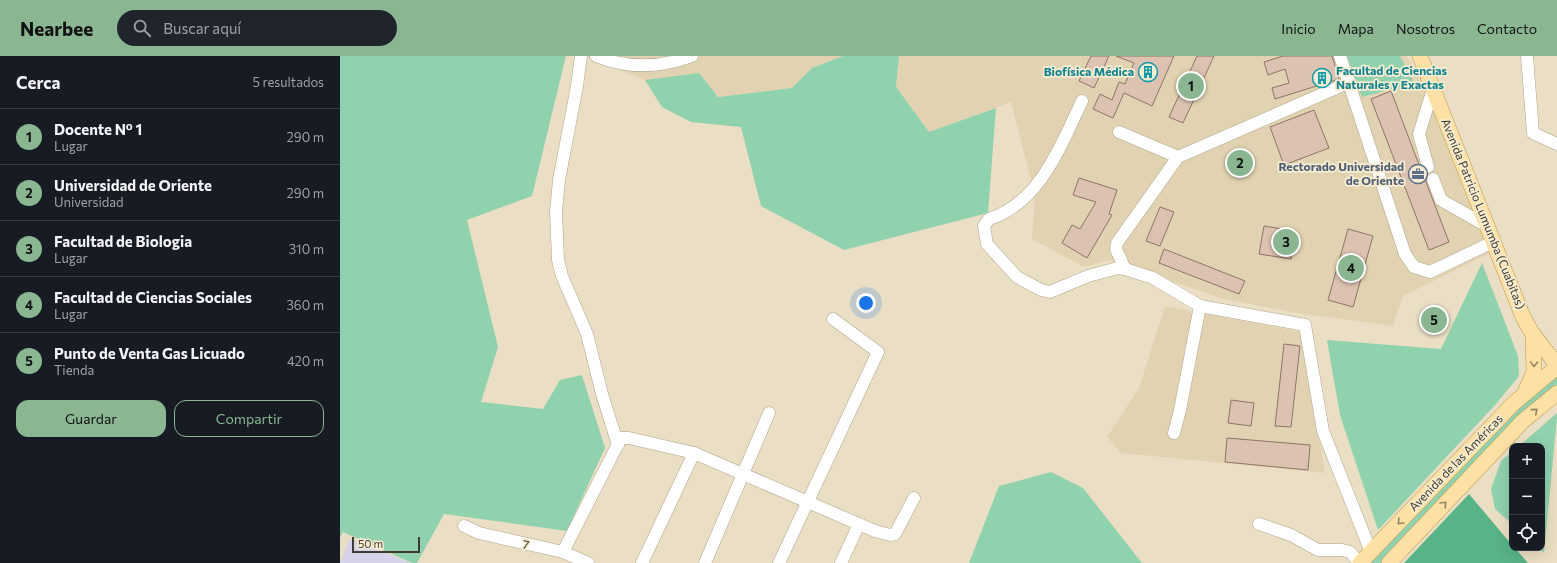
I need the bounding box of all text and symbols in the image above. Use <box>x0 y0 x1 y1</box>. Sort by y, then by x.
search box <box>117 10 397 46</box>
text: Nearbee <box>20 17 93 40</box>
icon: search <box>131 17 153 39</box>
text: Buscar aquí <box>163 19 241 37</box>
text: Inicio <box>1281 20 1316 37</box>
text: Mapa <box>1338 20 1374 37</box>
text: Nosotros <box>1396 20 1455 37</box>
text: Contacto <box>1477 20 1537 37</box>
building icon: Biofísica Médica <box>1137 61 1159 83</box>
place label: Facultad de Ciencias Naturales y Exactas <box>1336 63 1448 91</box>
place label: Biofísica Médica <box>1044 64 1134 78</box>
building icon: Facultad de Ciencias Naturales y Exactas <box>1311 67 1333 89</box>
pin: 1 <box>1178 71 1204 101</box>
text: Cerca <box>16 72 61 93</box>
text: 5 resultados <box>253 74 324 90</box>
street label: Avenida Patricio Lumumba (Cuabitas) <box>1439 116 1529 311</box>
text: Docente Nº 1 <box>54 120 142 138</box>
text: 1 <box>26 129 32 145</box>
text: 290 m <box>287 129 324 145</box>
text: Lugar <box>54 138 88 154</box>
pin: 2 <box>1227 148 1253 178</box>
place label: Rectorado Universidad de Oriente <box>1278 159 1404 187</box>
office icon: Rectorado Universidad de Oriente <box>1407 163 1429 185</box>
text: Universidad de Oriente <box>54 176 212 194</box>
text: 2 <box>25 185 33 201</box>
text: 290 m <box>287 185 324 201</box>
text: Universidad <box>54 194 124 210</box>
pin: 3 <box>1273 227 1299 257</box>
text: Facultad de Biologia <box>54 232 192 250</box>
text: 3 <box>25 241 33 257</box>
text: 310 m <box>289 241 324 257</box>
text: Lugar <box>54 250 88 266</box>
pin: 4 <box>1338 253 1364 283</box>
text: Facultad de Ciencias Sociales <box>54 288 252 306</box>
your location <box>856 293 876 313</box>
text: 4 <box>25 297 33 313</box>
text: 360 m <box>286 297 324 313</box>
pin: 5 <box>1421 305 1447 335</box>
text: Lugar <box>54 306 88 322</box>
text: Punto de Venta Gas Licuado <box>54 344 245 362</box>
text: 5 <box>25 353 33 369</box>
text: 420 m <box>287 353 324 369</box>
one-way arrow <box>1530 361 1539 367</box>
text: Tienda <box>54 362 94 378</box>
button: Guardar <box>16 400 166 437</box>
button: Compartir <box>174 400 324 437</box>
one-way arrow <box>1530 409 1538 416</box>
street label: Avenida de las Américas <box>1405 411 1505 514</box>
map controls <box>1509 443 1545 551</box>
button: + <box>1509 443 1545 479</box>
button: − <box>1509 479 1545 515</box>
one-way arrow <box>1439 501 1447 509</box>
button: locate <box>1509 515 1545 551</box>
one-way arrow <box>1397 517 1405 525</box>
scale bar <box>352 535 420 554</box>
text: 50 m <box>358 537 383 550</box>
street label: 7 <box>522 537 531 551</box>

